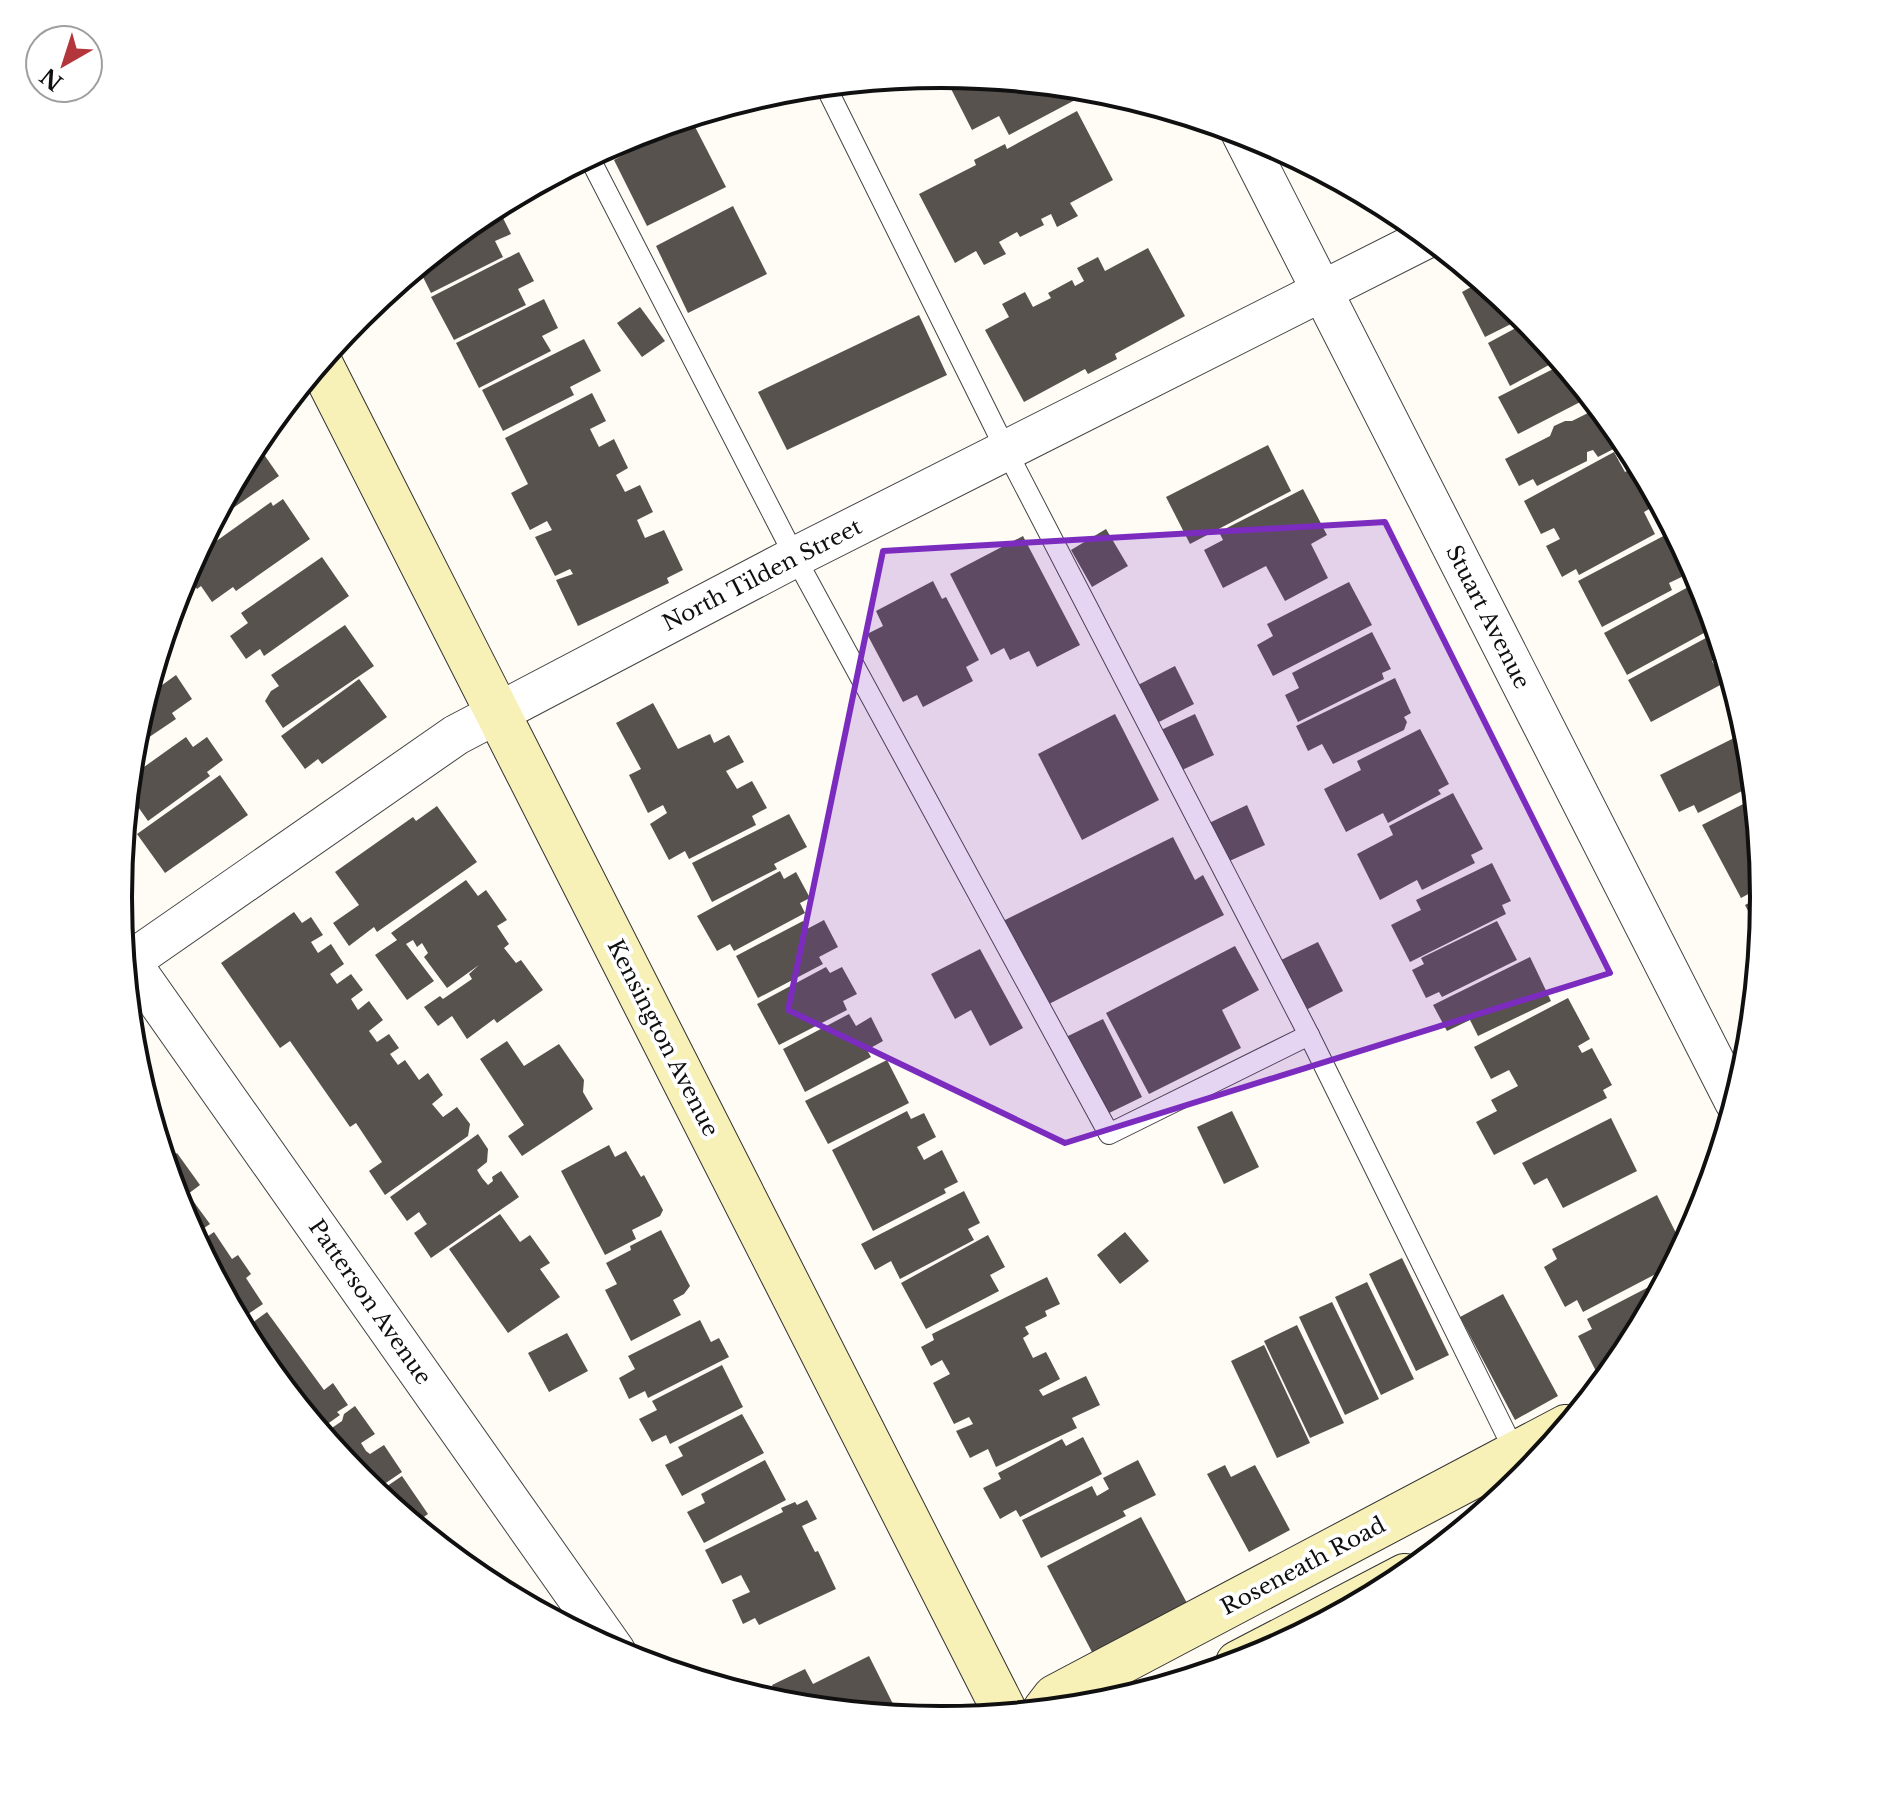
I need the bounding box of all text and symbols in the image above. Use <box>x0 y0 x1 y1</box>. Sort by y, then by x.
north arrow <box>24 24 104 104</box>
text: N <box>35 62 68 96</box>
street label: North Tilden Street <box>658 513 867 637</box>
street label: Stuart Avenue <box>1440 541 1536 693</box>
street label: Kensington Avenue <box>602 935 724 1141</box>
street label: Patterson Avenue <box>303 1214 437 1390</box>
street label: Roseneath Road <box>1216 1511 1390 1621</box>

